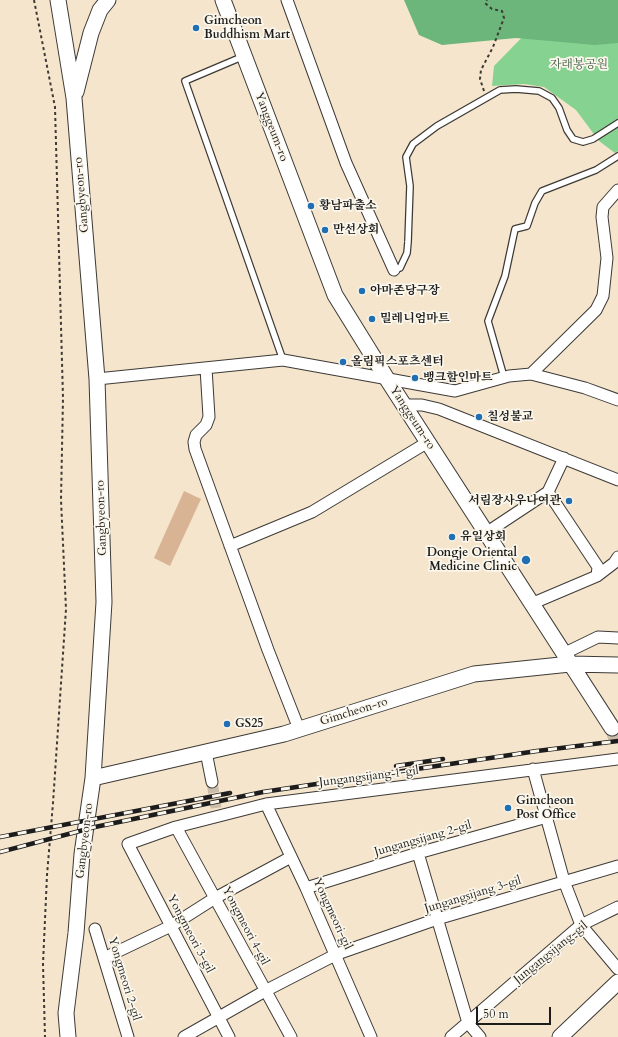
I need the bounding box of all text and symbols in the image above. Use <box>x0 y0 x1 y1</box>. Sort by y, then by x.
place label: Gimcheon Buddhism Mart <box>204 14 290 42</box>
marker: Gimcheon Buddhism Mart <box>191 23 201 33</box>
park label: 자래봉공원 <box>550 58 608 72</box>
street label: Yanggeum-ro <box>251 90 291 164</box>
street label: Gangbyeon-ro <box>72 157 92 233</box>
place label: 황남파출소 <box>319 199 377 213</box>
marker: 황남파출소 <box>306 201 316 211</box>
place label: 만선상회 <box>333 223 379 237</box>
marker: 만선상회 <box>320 225 330 235</box>
place label: 아마존당구장 <box>370 284 440 298</box>
marker: 아마존당구장 <box>357 286 367 296</box>
place label: 밀레니엄마트 <box>380 312 450 326</box>
marker: 밀레니엄마트 <box>367 314 377 324</box>
place label: 올림픽스포츠센터 <box>351 355 444 369</box>
marker: 올림픽스포츠센터 <box>338 357 348 367</box>
place label: 뱅크할인마트 <box>423 371 493 385</box>
marker: 뱅크할인마트 <box>410 373 420 383</box>
street label: Yanggeum-ro <box>386 384 438 452</box>
place label: 칠성불교 <box>487 410 533 424</box>
marker: 칠성불교 <box>474 412 484 422</box>
street label: Gangbyeon-ro <box>93 480 111 556</box>
place label: 서림장사우나여관 <box>468 494 561 508</box>
marker: 서림장사우나여관 <box>564 496 574 506</box>
place label: 유일상회 <box>460 530 506 544</box>
marker: 유일상회 <box>447 532 457 542</box>
place label: Dongje Oriental Medicine Clinic <box>427 546 517 574</box>
marker: Dongje Oriental Medicine Clinic <box>520 554 532 566</box>
street label: Gimcheon-ro <box>318 695 390 729</box>
place label: GS25 <box>235 717 263 731</box>
marker: GS25 <box>222 719 232 729</box>
street label: Jungangsijang 1-gil <box>318 764 420 790</box>
place label: Gimcheon Post Office <box>516 794 576 822</box>
street label: Gangbyeon-ro <box>73 802 97 880</box>
marker: Gimcheon Post Office <box>503 803 513 813</box>
street label: Jungangsijang 2-gil <box>373 818 473 860</box>
street label: Jungangsijang 3-gil <box>423 873 523 917</box>
street label: Yongmeori-gil <box>309 876 355 952</box>
street label: Yongmeori 4-gil <box>218 884 272 968</box>
street label: Yongmeori 3-gil <box>163 892 217 976</box>
street label: Jungangsijang-gil <box>511 919 591 987</box>
street label: Yongmeori 2-gil <box>104 935 144 1023</box>
scale bar <box>478 999 553 1025</box>
text: 50 m <box>483 1006 509 1022</box>

